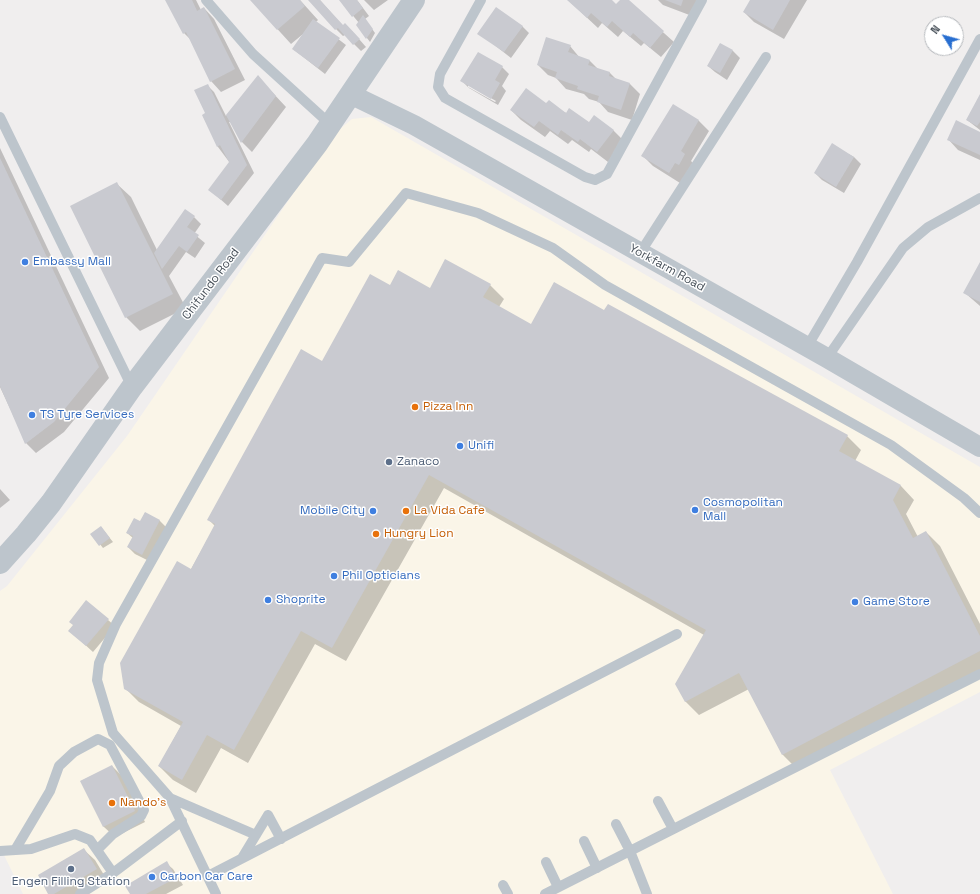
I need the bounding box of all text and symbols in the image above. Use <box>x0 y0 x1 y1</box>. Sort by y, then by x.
north arrow <box>924 16 964 56</box>
text: N <box>927 22 943 37</box>
street label: Yorkfarm Road <box>627 241 707 295</box>
street label: Chifundo Road <box>179 245 243 323</box>
place label: Embassy Mall <box>33 255 111 269</box>
marker: Embassy Mall <box>20 257 30 267</box>
place label: Pizza Inn <box>423 400 473 414</box>
marker: Pizza Inn <box>410 402 420 412</box>
place label: TS Tyre Services <box>40 408 134 422</box>
marker: TS Tyre Services <box>27 410 37 420</box>
place label: Unifi <box>468 439 494 453</box>
marker: Unifi <box>455 441 465 451</box>
place label: Zanaco <box>397 455 440 469</box>
marker: Zanaco <box>384 457 394 467</box>
place label: Cosmopolitan Mall <box>703 496 783 524</box>
place label: Mobile City <box>300 504 365 518</box>
place label: La Vida Cafe <box>414 504 485 518</box>
marker: Cosmopolitan Mall <box>690 505 700 515</box>
marker: Mobile City <box>368 506 378 516</box>
marker: La Vida Cafe <box>401 506 411 516</box>
place label: Hungry Lion <box>384 527 453 541</box>
marker: Hungry Lion <box>371 529 381 539</box>
place label: Phil Opticians <box>342 569 420 583</box>
marker: Phil Opticians <box>329 571 339 581</box>
place label: Shoprite <box>276 593 326 607</box>
marker: Shoprite <box>263 595 273 605</box>
place label: Game Store <box>863 595 930 609</box>
marker: Game Store <box>850 597 860 607</box>
place label: Nando's <box>120 796 166 810</box>
marker: Nando's <box>107 798 117 808</box>
marker: Engen Filling Station <box>66 864 76 874</box>
place label: Carbon Car Care <box>160 870 253 884</box>
marker: Carbon Car Care <box>147 872 157 882</box>
place label: Engen Filling Station <box>12 875 130 889</box>

